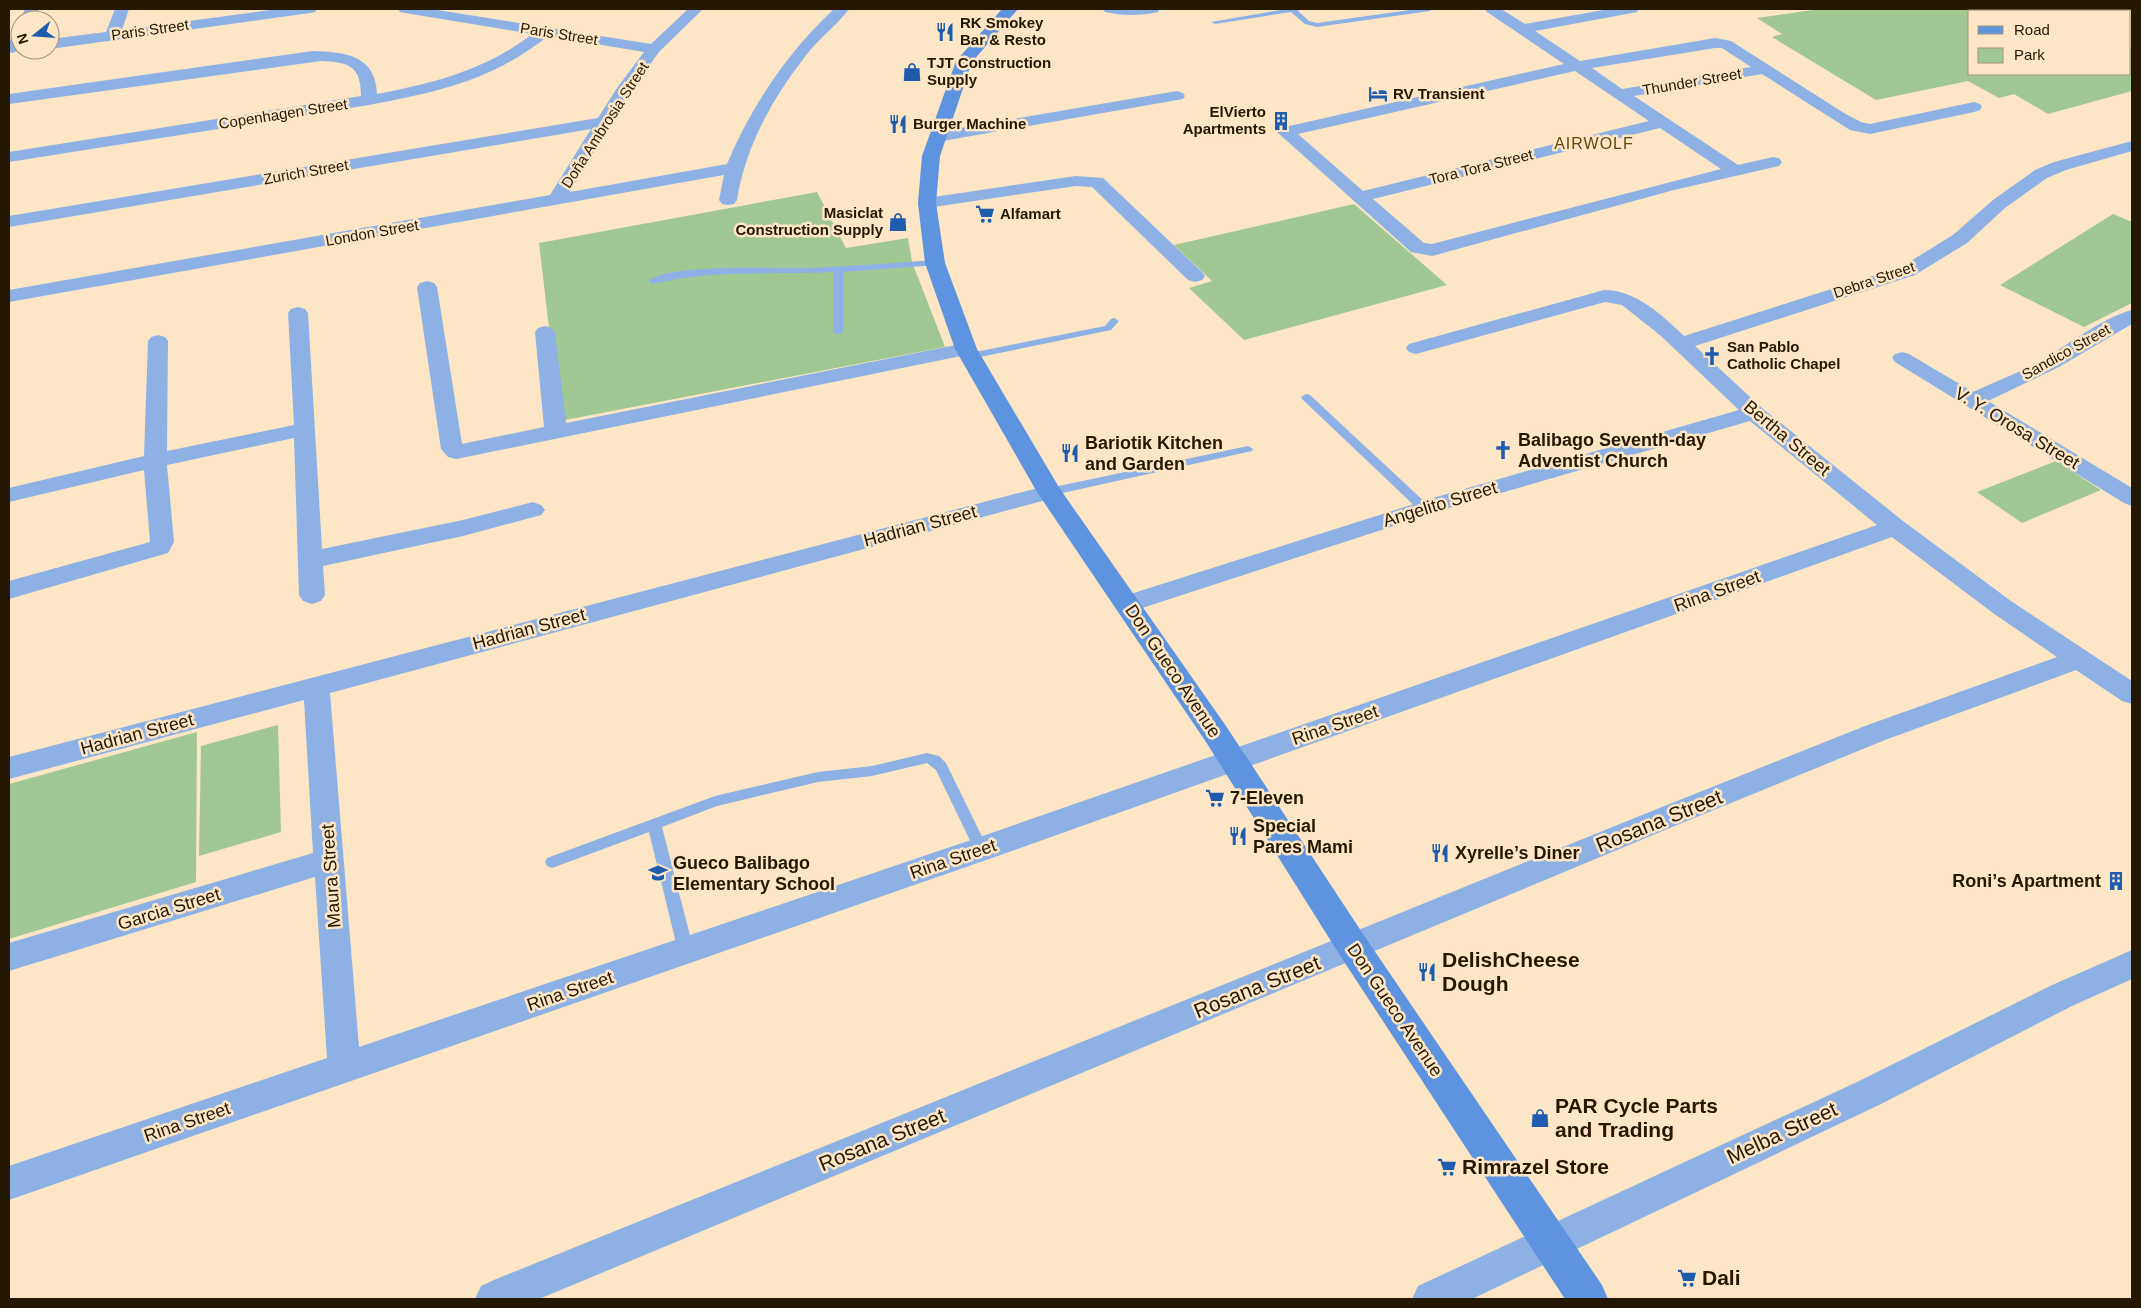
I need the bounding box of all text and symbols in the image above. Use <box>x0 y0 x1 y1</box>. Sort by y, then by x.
north arrow <box>10 10 60 60</box>
legend <box>1968 10 2131 75</box>
place label: RK Smokey Bar & Resto <box>960 14 1046 48</box>
street label: Paris Street <box>110 16 191 43</box>
street label: Paris Street <box>519 19 600 48</box>
restaurant icon: RK Smokey Bar & Resto <box>934 21 956 43</box>
text: Road <box>2014 21 2050 38</box>
text: N <box>13 32 32 46</box>
text: Park <box>2014 46 2045 63</box>
place label: TJT Construction Supply <box>927 54 1051 88</box>
street label: Doña Ambrosia Street <box>557 58 652 191</box>
shop icon: TJT Construction Supply <box>901 61 923 83</box>
street label: Thunder Street <box>1641 64 1743 99</box>
hotel icon: RV Transient <box>1367 83 1389 105</box>
place label: RV Transient <box>1393 85 1484 102</box>
street label: Copenhagen Street <box>217 95 349 132</box>
place label: ElVierto Apartments <box>1183 103 1266 137</box>
building icon: ElVierto Apartments <box>1270 110 1292 132</box>
restaurant icon: Burger Machine <box>887 113 909 135</box>
place label: Burger Machine <box>913 115 1026 132</box>
district label: AIRWOLF <box>1554 135 1634 152</box>
street label: Tora Tora Street <box>1427 145 1535 188</box>
street label: Zurich Street <box>262 156 350 187</box>
supermarket icon: Alfamart <box>974 203 996 225</box>
place label: Masiclat Construction Supply <box>736 204 884 238</box>
place label: Alfamart <box>1000 205 1061 222</box>
shop icon: Masiclat Construction Supply <box>887 211 909 233</box>
street label: London Street <box>324 216 421 249</box>
street label: Debra Street <box>1831 257 1918 301</box>
street label: Sandico Street <box>2019 320 2114 383</box>
place label: San Pablo Catholic Chapel <box>1727 338 1840 372</box>
church icon: San Pablo Catholic Chapel <box>1701 345 1723 367</box>
street label: V. Y. Orosa Street <box>1951 383 2083 473</box>
street label: Bertha Street <box>1740 396 1834 480</box>
place label: Balibago Seventh-day Adventist Church <box>1518 430 1706 471</box>
place label: Bariotik Kitchen and Garden <box>1085 433 1223 474</box>
church icon: Balibago Seventh-day Adventist Church <box>1492 439 1514 461</box>
restaurant icon: Bariotik Kitchen and Garden <box>1059 442 1081 464</box>
street label: Angelito Street <box>1381 477 1499 531</box>
street label: Hadrian Street <box>861 501 979 551</box>
street label: Rina Street <box>1671 566 1763 616</box>
street label: Don Gueco Avenue <box>1121 601 1225 741</box>
street label: Hadrian Street <box>470 604 588 654</box>
street label: Rina Street <box>1289 701 1381 749</box>
street label: Hadrian Street <box>78 709 196 759</box>
street label: Rosana Street <box>1592 785 1726 856</box>
supermarket icon: 7-Eleven <box>1204 787 1226 809</box>
place label: 7-Eleven <box>1230 788 1304 808</box>
place label: Special Pares Mami <box>1253 816 1353 857</box>
street label: Maura Street <box>317 823 345 929</box>
restaurant icon: Special Pares Mami <box>1227 825 1249 847</box>
street label: Rina Street <box>907 835 999 883</box>
restaurant icon: Xyrelle’s Diner <box>1429 842 1451 864</box>
place label: Xyrelle’s Diner <box>1455 843 1579 863</box>
place label: Gueco Balibago Elementary School <box>673 853 835 894</box>
school or university icon: Gueco Balibago Elementary School <box>647 862 669 884</box>
building icon: Roni’s Apartment <box>2105 870 2127 892</box>
place label: Roni’s Apartment <box>1952 871 2101 891</box>
street label: Garcia Street <box>115 884 223 934</box>
street label: Don Gueco Avenue <box>1343 940 1447 1080</box>
place label: DelishCheese Dough <box>1442 948 1580 995</box>
street label: Rosana Street <box>1190 951 1324 1022</box>
restaurant icon: DelishCheese Dough <box>1416 961 1438 983</box>
street label: Rina Street <box>524 967 616 1015</box>
place label: PAR Cycle Parts and Trading <box>1555 1094 1718 1141</box>
street label: Melba Street <box>1723 1097 1841 1168</box>
street label: Rina Street <box>141 1098 233 1146</box>
street label: Rosana Street <box>815 1104 949 1175</box>
shop icon: PAR Cycle Parts and Trading <box>1529 1107 1551 1129</box>
place label: Rimrazel Store <box>1462 1155 1609 1178</box>
supermarket icon: Rimrazel Store <box>1436 1156 1458 1178</box>
place label: Dali <box>1702 1266 1741 1289</box>
supermarket icon: Dali <box>1676 1267 1698 1289</box>

